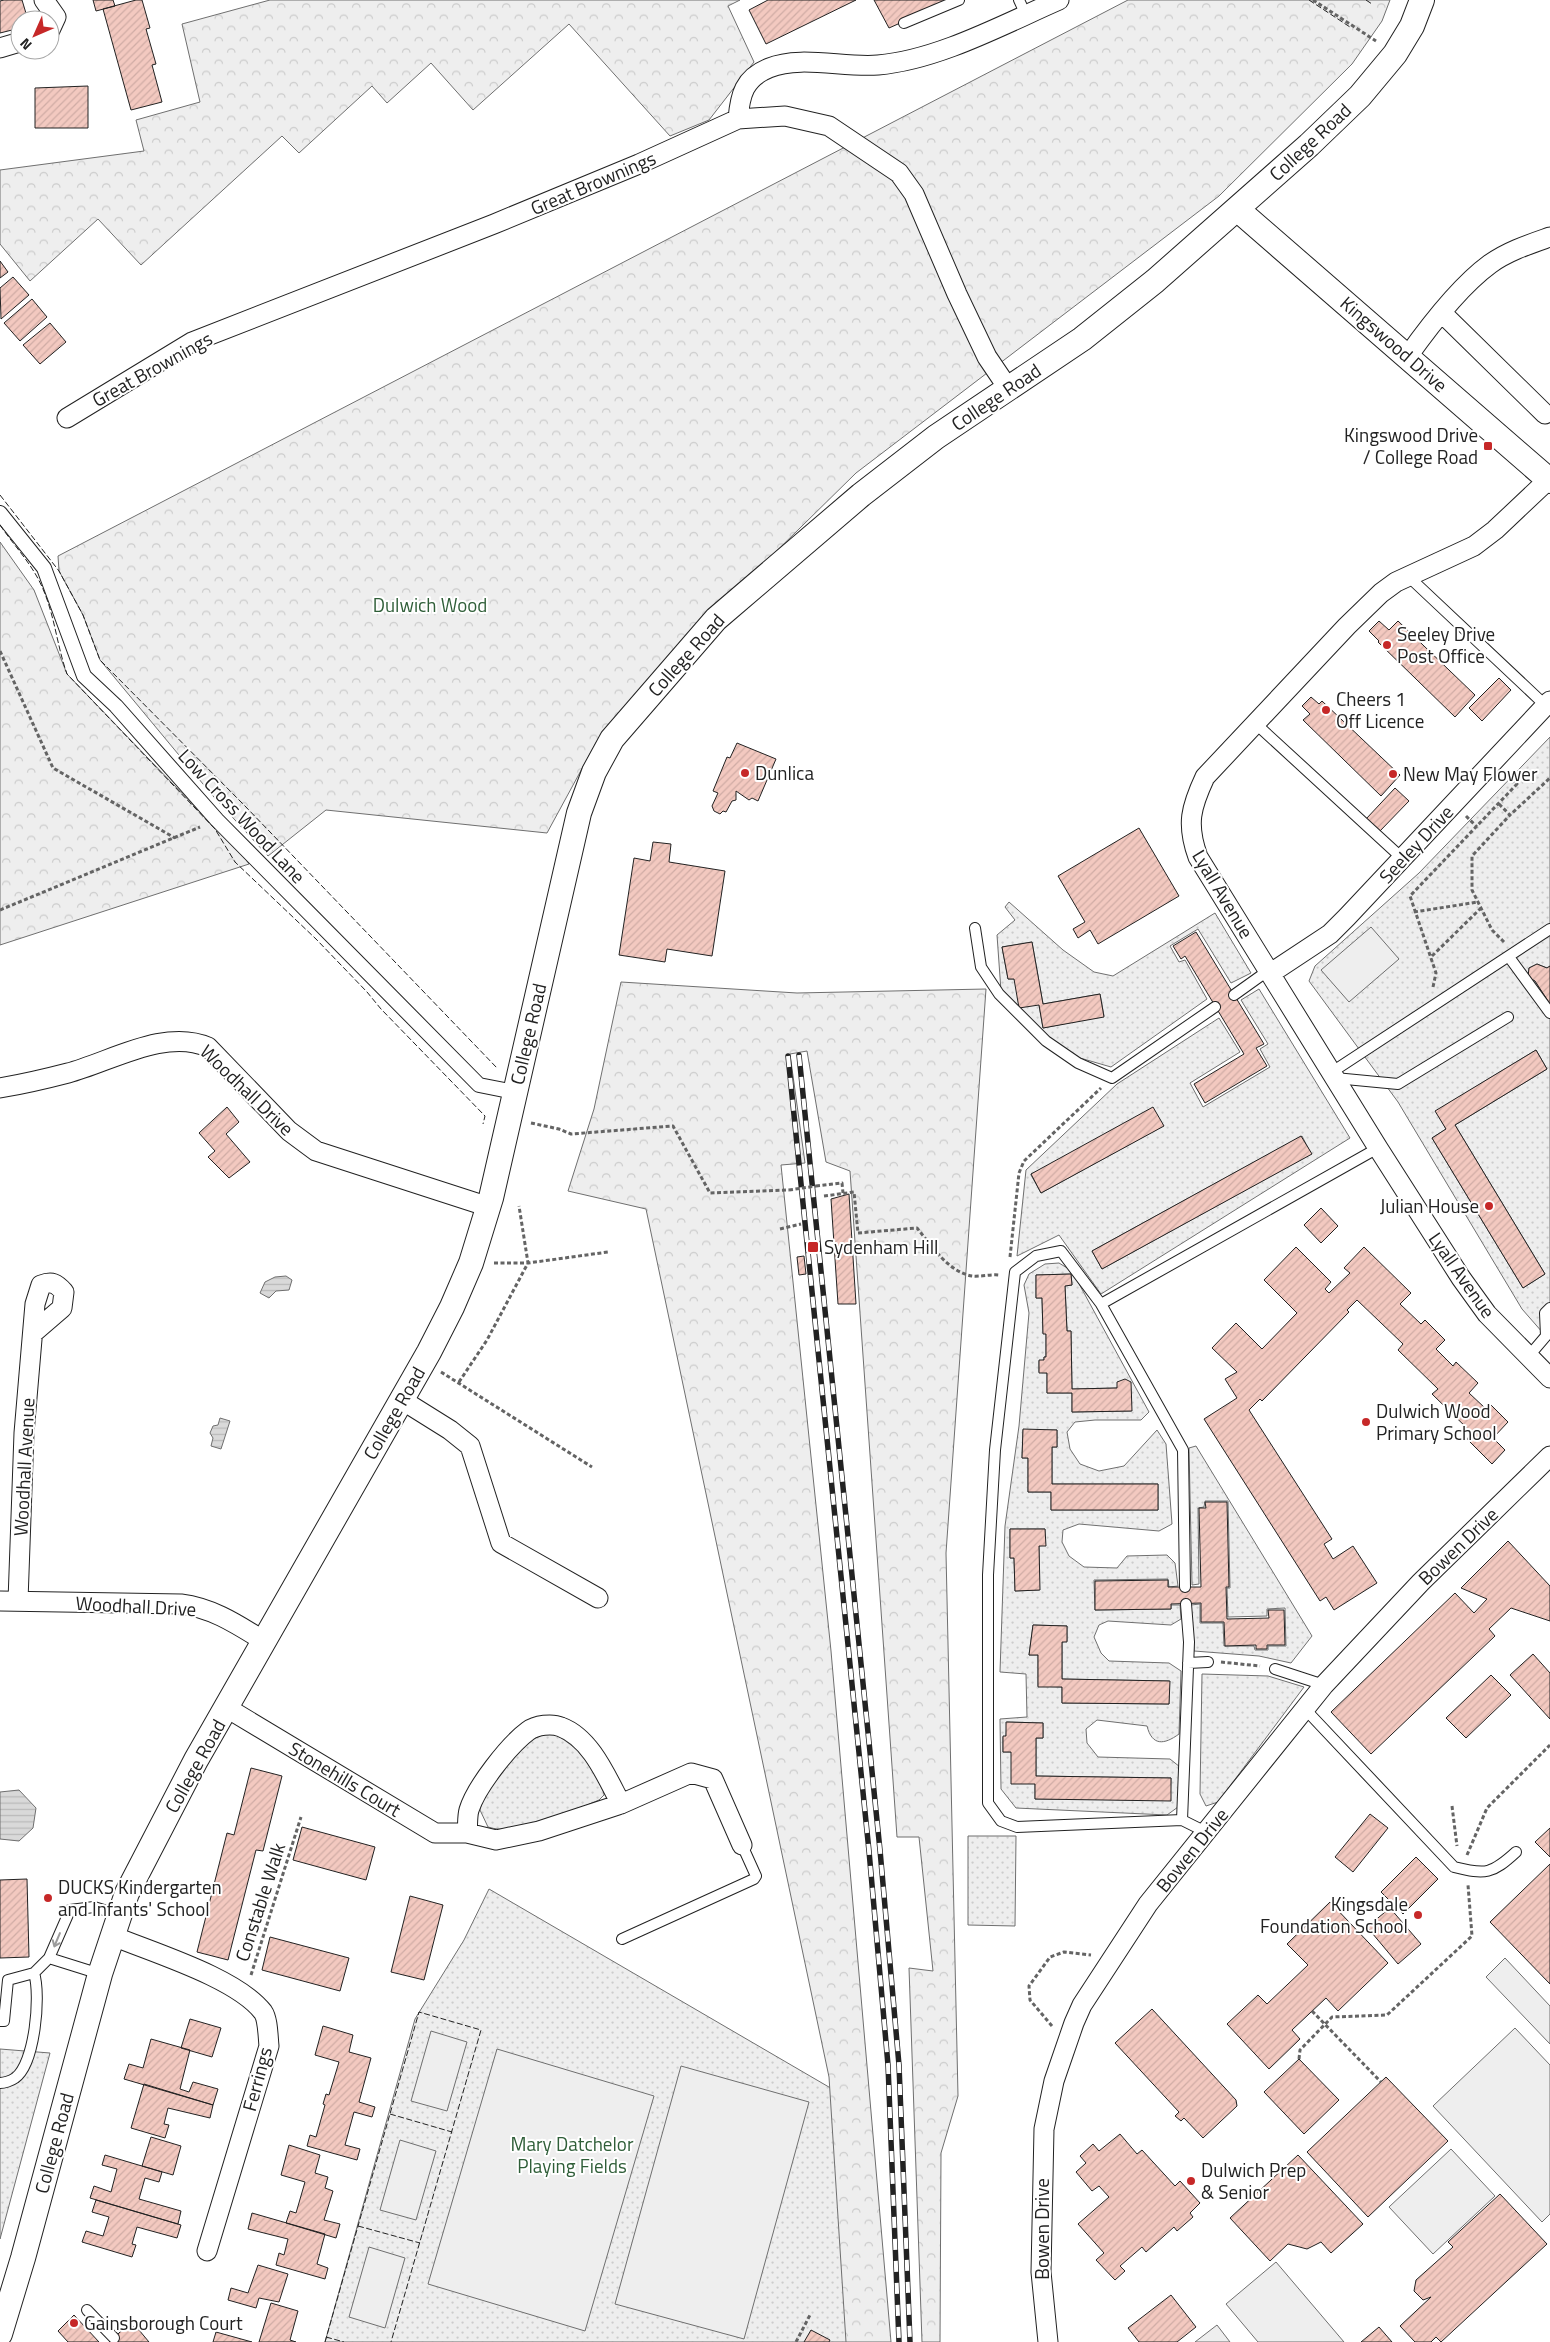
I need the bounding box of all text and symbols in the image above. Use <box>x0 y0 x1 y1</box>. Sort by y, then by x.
north arrow <box>10 10 60 60</box>
text: N <box>15 34 36 55</box>
street label: College Road <box>1262 96 1357 187</box>
street label: Great Brownings <box>526 143 660 222</box>
street label: Kingswood Drive <box>1334 289 1454 399</box>
street label: Great Brownings <box>86 323 217 414</box>
street label: College Road <box>945 356 1047 437</box>
place label: Kingswood Drive / College Road <box>1344 420 1478 471</box>
marker: Kingswood Drive / College Road <box>1482 440 1494 452</box>
park label: Dulwich Wood <box>373 590 487 619</box>
street label: College Road <box>640 607 731 703</box>
place label: Seeley Drive Post Office <box>1397 619 1495 670</box>
marker: Seeley Drive Post Office <box>1381 639 1393 651</box>
place label: Cheers 1 Off Licence <box>1336 684 1424 735</box>
marker: Cheers 1 Off Licence <box>1320 704 1332 716</box>
street label: Low Cross Wood Lane <box>172 742 313 890</box>
place label: Dunlica <box>755 758 814 787</box>
place label: New May Flower <box>1403 759 1538 788</box>
marker: Dunlica <box>739 767 751 779</box>
marker: New May Flower <box>1387 768 1399 780</box>
street label: Seeley Drive <box>1372 798 1460 889</box>
street label: Lyall Avenue <box>1185 844 1261 944</box>
street label: College Road <box>502 980 553 1087</box>
street label: Woodhall Drive <box>194 1037 301 1142</box>
place label: Julian House <box>1380 1191 1479 1220</box>
marker: Julian House <box>1483 1200 1495 1212</box>
street label: Lyall Avenue <box>1422 1226 1503 1324</box>
place label: Sydenham Hill <box>824 1232 939 1261</box>
marker: Sydenham Hill <box>806 1240 820 1254</box>
street label: College Road <box>355 1361 432 1465</box>
place label: Dulwich Wood Primary School <box>1376 1396 1497 1447</box>
street label: Woodhall Avenue <box>5 1397 42 1537</box>
marker: Dulwich Wood Primary School <box>1360 1416 1372 1428</box>
street label: Bowen Drive <box>1411 1500 1504 1591</box>
street label: Woodhall Drive <box>75 1588 197 1623</box>
street label: College Road <box>157 1714 232 1818</box>
street label: Stonehills Court <box>284 1734 407 1824</box>
street label: Bowen Drive <box>1148 1801 1235 1898</box>
street label: Constable Walk <box>227 1839 292 1965</box>
place label: DUCKS Kindergarten and Infants' School <box>58 1872 222 1923</box>
place label: Kingsdale Foundation School <box>1260 1889 1408 1940</box>
marker: DUCKS Kindergarten and Infants' School <box>42 1892 54 1904</box>
marker: Kingsdale Foundation School <box>1412 1909 1424 1921</box>
one-way arrow <box>52 1932 61 1947</box>
street label: Ferrings <box>234 2043 279 2114</box>
street label: College Road <box>26 2089 81 2196</box>
park label: Mary Datchelor Playing Fields <box>511 2129 634 2180</box>
place label: Dulwich Prep & Senior <box>1201 2155 1306 2206</box>
marker: Dulwich Prep & Senior <box>1185 2175 1197 2187</box>
street label: Bowen Drive <box>1027 2178 1056 2280</box>
place label: Gainsborough Court <box>84 2308 243 2337</box>
marker: Gainsborough Court <box>68 2317 80 2329</box>

